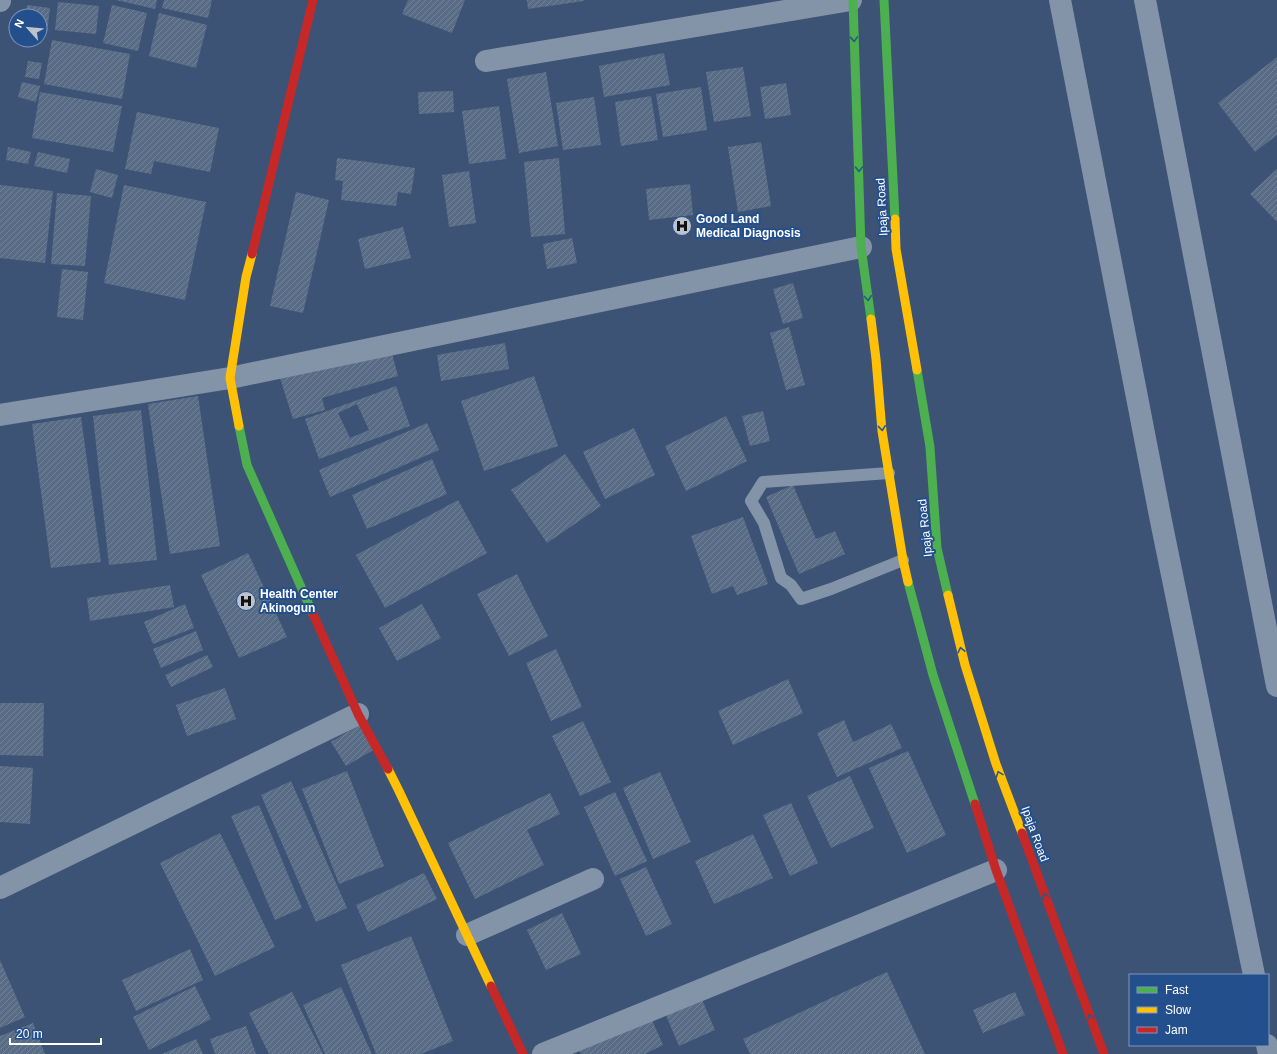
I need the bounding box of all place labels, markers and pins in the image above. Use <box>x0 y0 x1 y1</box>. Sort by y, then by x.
place label: Good Land Medical Diagnosis <box>696 212 801 240</box>
hospital icon: Good Land Medical Diagnosis <box>671 215 693 237</box>
place label: Health Center Akinogun <box>260 587 338 615</box>
hospital icon: Health Center Akinogun <box>235 590 257 612</box>

